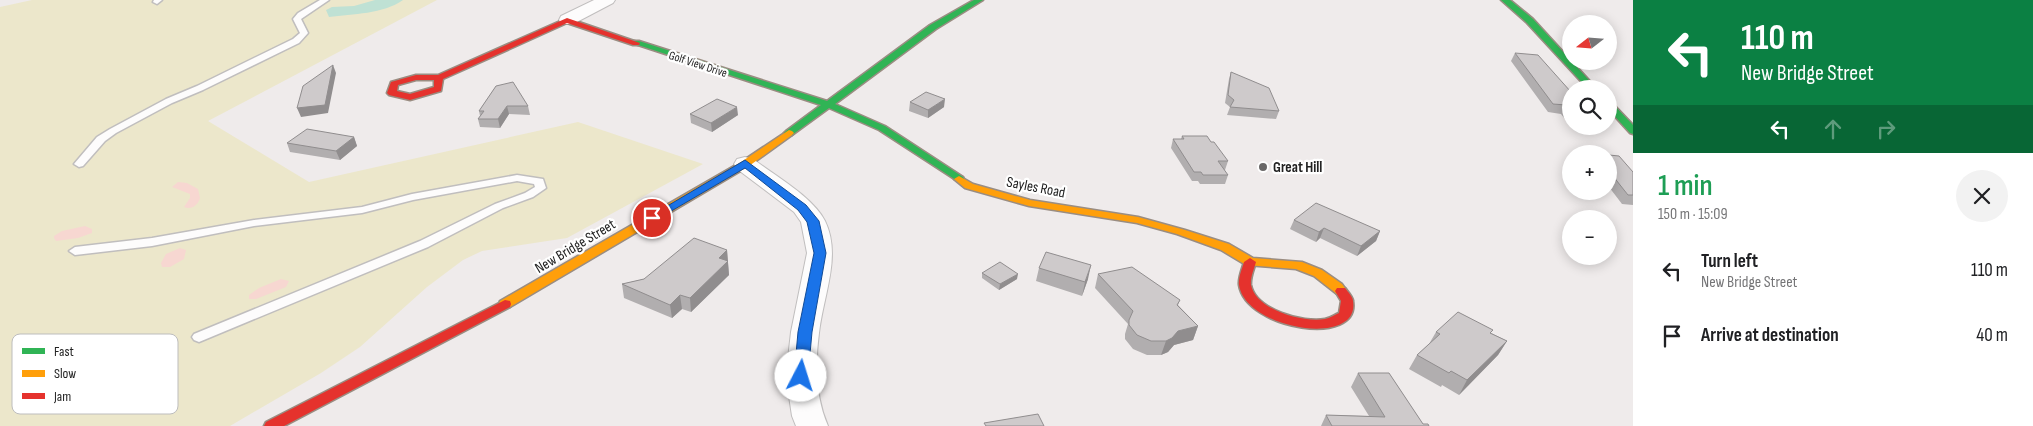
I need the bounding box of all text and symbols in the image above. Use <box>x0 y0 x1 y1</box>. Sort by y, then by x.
north arrow <box>1562 15 1618 70</box>
map controls <box>1562 15 1617 265</box>
text: 110 m <box>1741 17 1814 60</box>
icon: left <box>1658 20 1723 85</box>
street label: Golf View Drive <box>667 48 729 81</box>
text: New Bridge Street <box>1741 60 1874 87</box>
button: search <box>1562 80 1617 135</box>
icon: left <box>1766 115 1794 143</box>
icon: ahead <box>1819 115 1847 143</box>
icon: right <box>1872 115 1900 143</box>
button: + <box>1562 145 1617 200</box>
place label: Great Hill <box>1273 158 1322 177</box>
marker: Great Hill <box>1257 161 1269 173</box>
text: 1 min <box>1658 168 1713 204</box>
button: close <box>1956 170 2008 222</box>
street label: Sayles Road <box>1005 172 1067 202</box>
pin <box>631 197 673 239</box>
icon: arrive <box>638 204 666 232</box>
text: 150 m · 15:09 <box>1658 205 1728 224</box>
button: − <box>1562 210 1617 265</box>
street label: New Bridge Street <box>532 215 619 278</box>
text: Turn left <box>1701 250 1758 273</box>
icon: left <box>1658 257 1686 285</box>
text: 110 m <box>1971 259 2008 282</box>
text: New Bridge Street <box>1701 273 1797 292</box>
icon: arrive <box>1658 322 1686 350</box>
text: Arrive at destination <box>1701 324 1839 347</box>
text: 40 m <box>1976 324 2008 347</box>
legend <box>12 334 178 414</box>
text: Fast <box>54 343 74 360</box>
position arrow <box>774 349 826 401</box>
text: Slow <box>54 365 76 382</box>
text: Jam <box>53 388 71 405</box>

